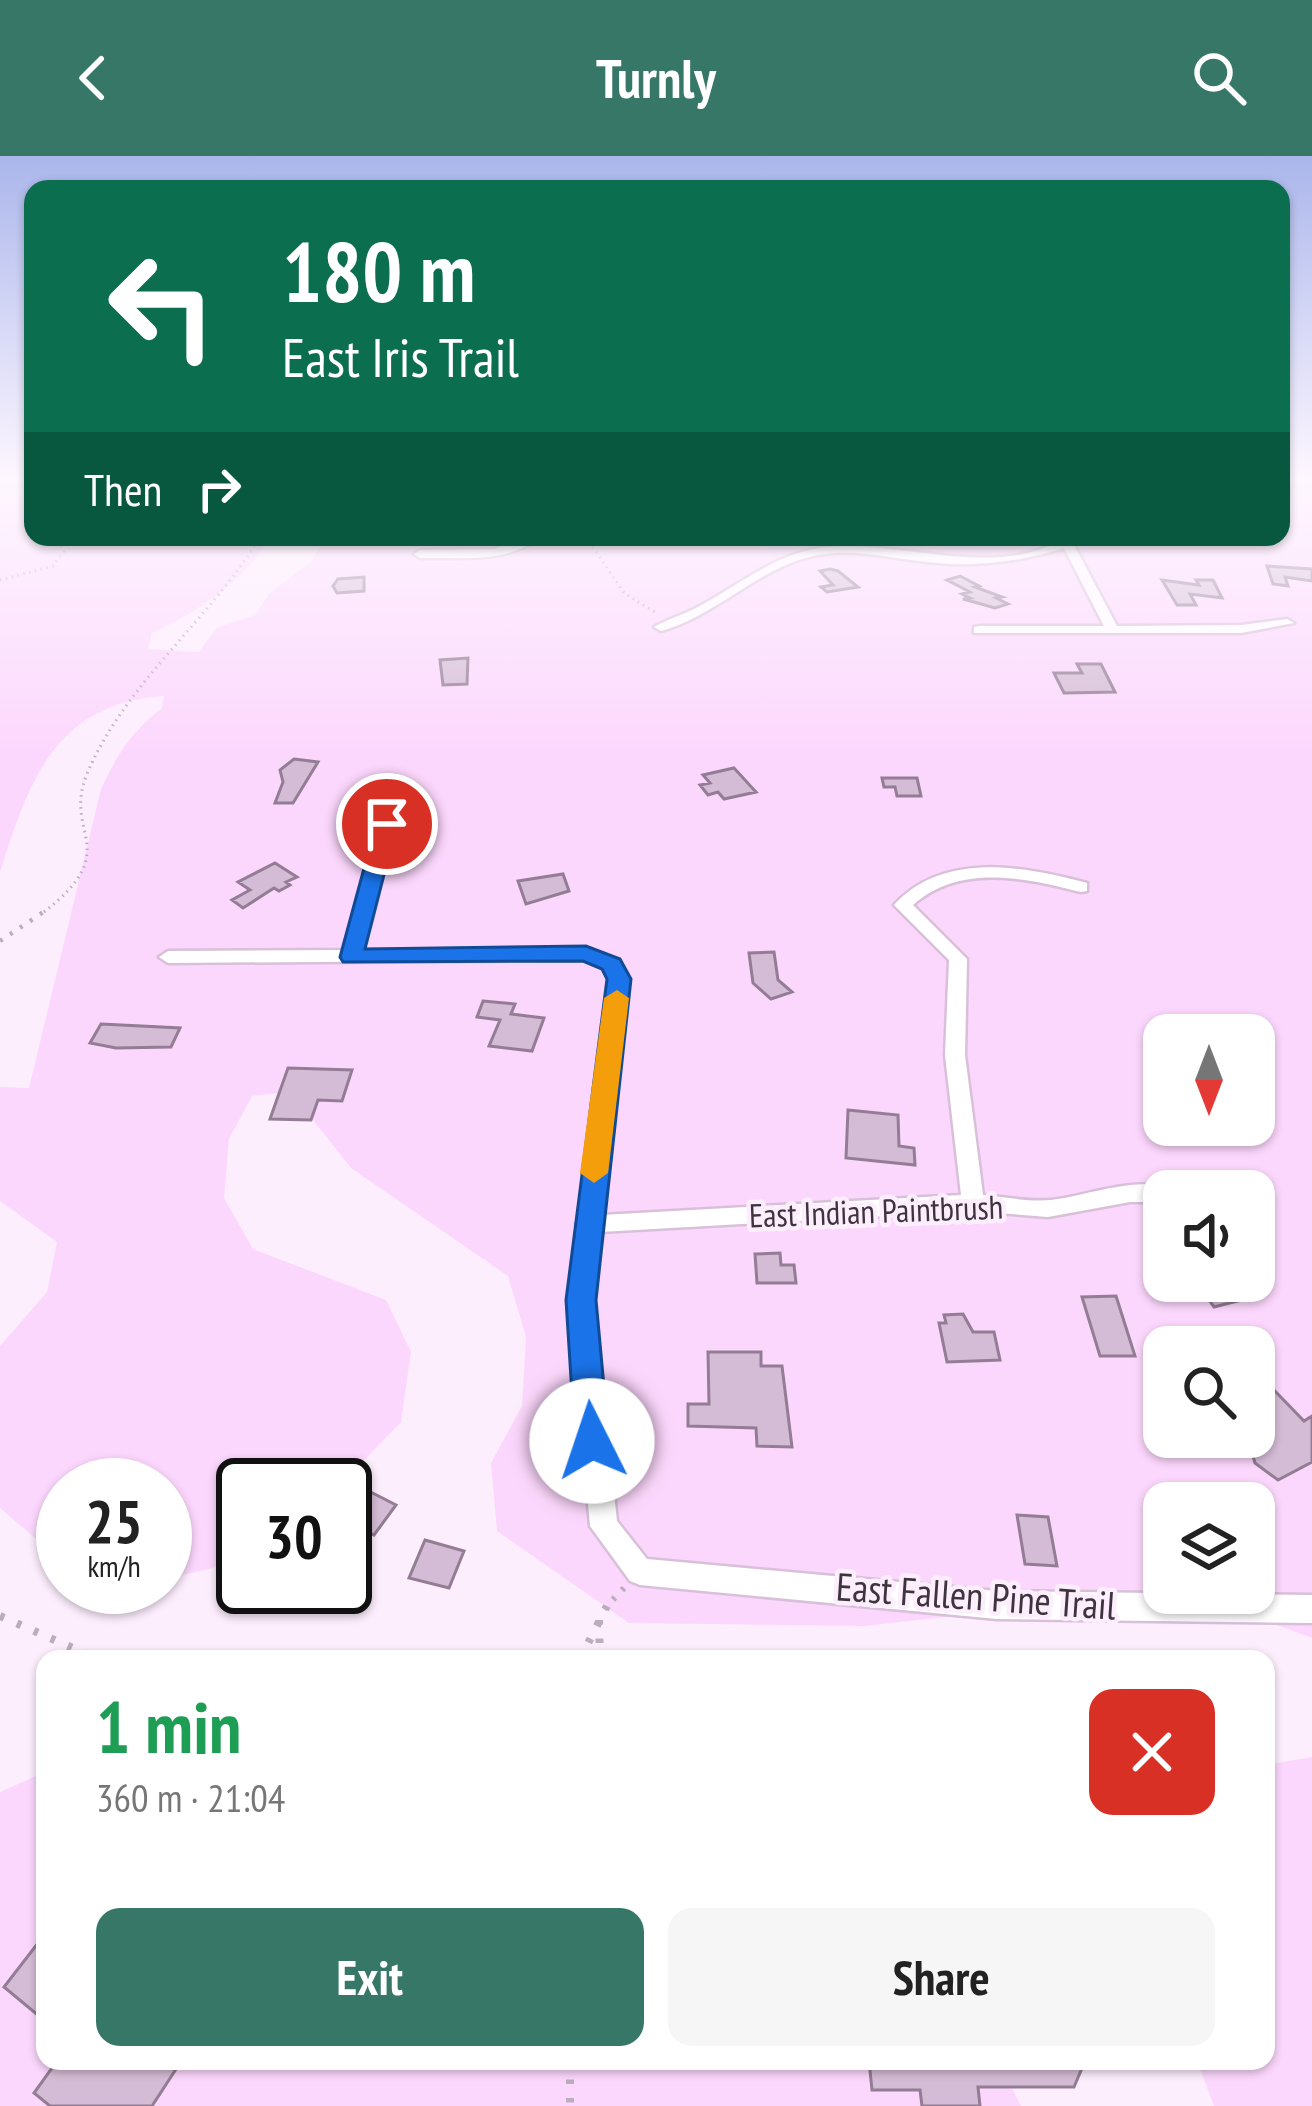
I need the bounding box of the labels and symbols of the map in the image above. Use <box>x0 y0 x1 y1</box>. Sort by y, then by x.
pin <box>336 773 438 875</box>
north arrow <box>1143 1014 1275 1146</box>
street label: East Indian Paintbrush <box>748 1185 1004 1236</box>
position arrow <box>529 1378 655 1504</box>
speed limit sign: 30 <box>216 1458 372 1614</box>
street label: East Fallen Pine Trail <box>834 1560 1118 1631</box>

